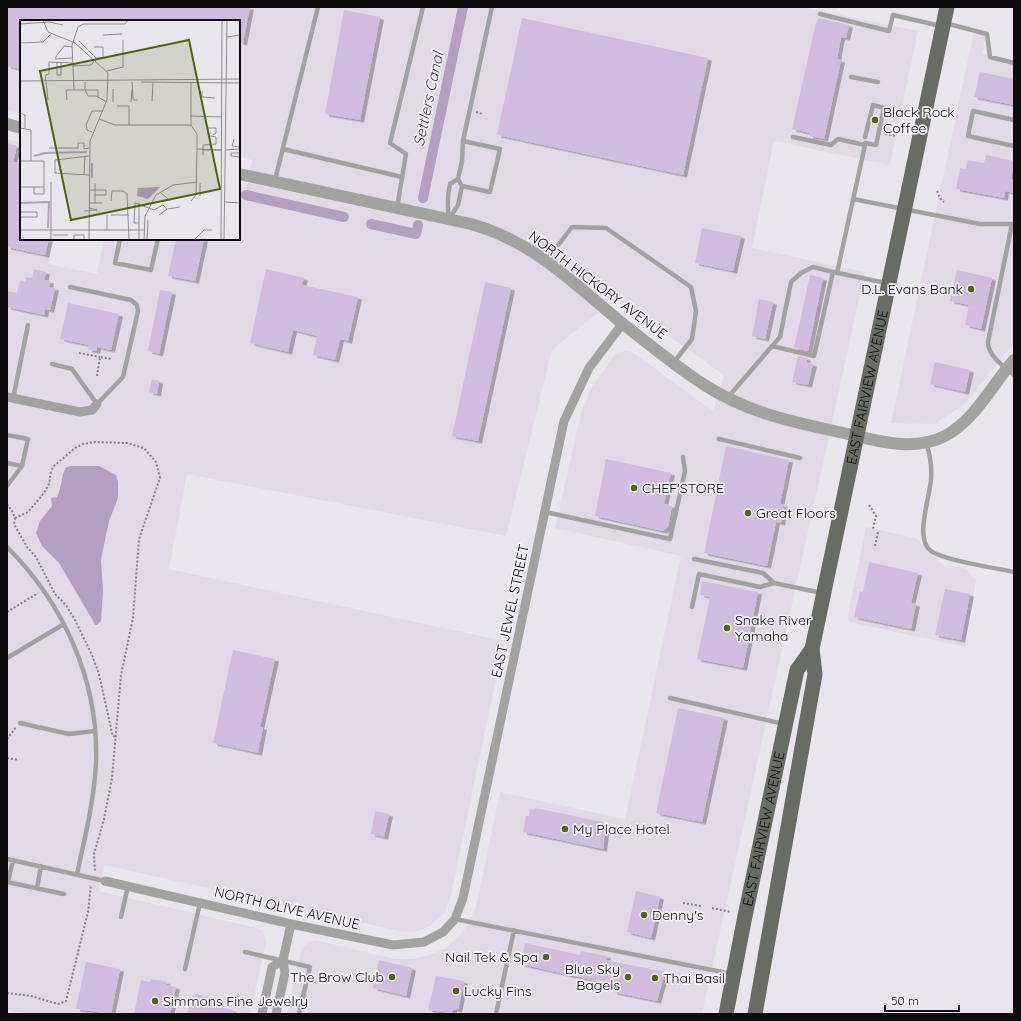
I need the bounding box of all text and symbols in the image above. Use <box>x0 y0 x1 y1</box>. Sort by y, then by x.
inset map <box>20 20 240 240</box>
water label: Settlers Canal <box>409 49 448 148</box>
place label: Black Rock Coffee <box>883 103 955 137</box>
marker: Black Rock Coffee <box>870 115 880 125</box>
street label: NORTH HICKORY AVENUE <box>525 227 671 343</box>
place label: D.L. Evans Bank <box>861 280 963 298</box>
marker: D.L. Evans Bank <box>966 284 976 294</box>
street label: EAST FAIRVIEW AVENUE <box>842 308 892 466</box>
place label: CHEF'STORE <box>642 479 724 497</box>
marker: CHEF'STORE <box>629 483 639 493</box>
place label: Great Floors <box>756 504 836 522</box>
marker: Great Floors <box>743 508 753 518</box>
street label: EAST JEWEL STREET <box>487 543 533 679</box>
place label: Snake River Yamaha <box>735 611 812 645</box>
marker: Snake River Yamaha <box>722 623 732 633</box>
street label: EAST FAIRVIEW AVENUE <box>738 750 789 908</box>
place label: My Place Hotel <box>573 820 670 838</box>
marker: My Place Hotel <box>560 824 570 834</box>
street label: NORTH OLIVE AVENUE <box>213 883 361 933</box>
place label: Denny's <box>652 906 703 924</box>
marker: Denny's <box>639 910 649 920</box>
place label: Nail Tek & Spa <box>445 948 538 966</box>
marker: Nail Tek & Spa <box>541 952 551 962</box>
place label: Blue Sky Bagels <box>565 960 620 994</box>
place label: The Brow Club <box>290 968 384 986</box>
place label: Thai Basil <box>663 969 725 987</box>
marker: The Brow Club <box>387 972 397 982</box>
marker: Blue Sky Bagels <box>623 972 633 982</box>
marker: Thai Basil <box>650 973 660 983</box>
place label: Lucky Fins <box>464 982 532 1000</box>
marker: Lucky Fins <box>451 986 461 996</box>
scale bar <box>885 987 959 1013</box>
place label: Simmons Fine Jewelry <box>163 992 308 1010</box>
text: 50 m <box>891 993 919 1008</box>
marker: Simmons Fine Jewelry <box>150 996 160 1006</box>

